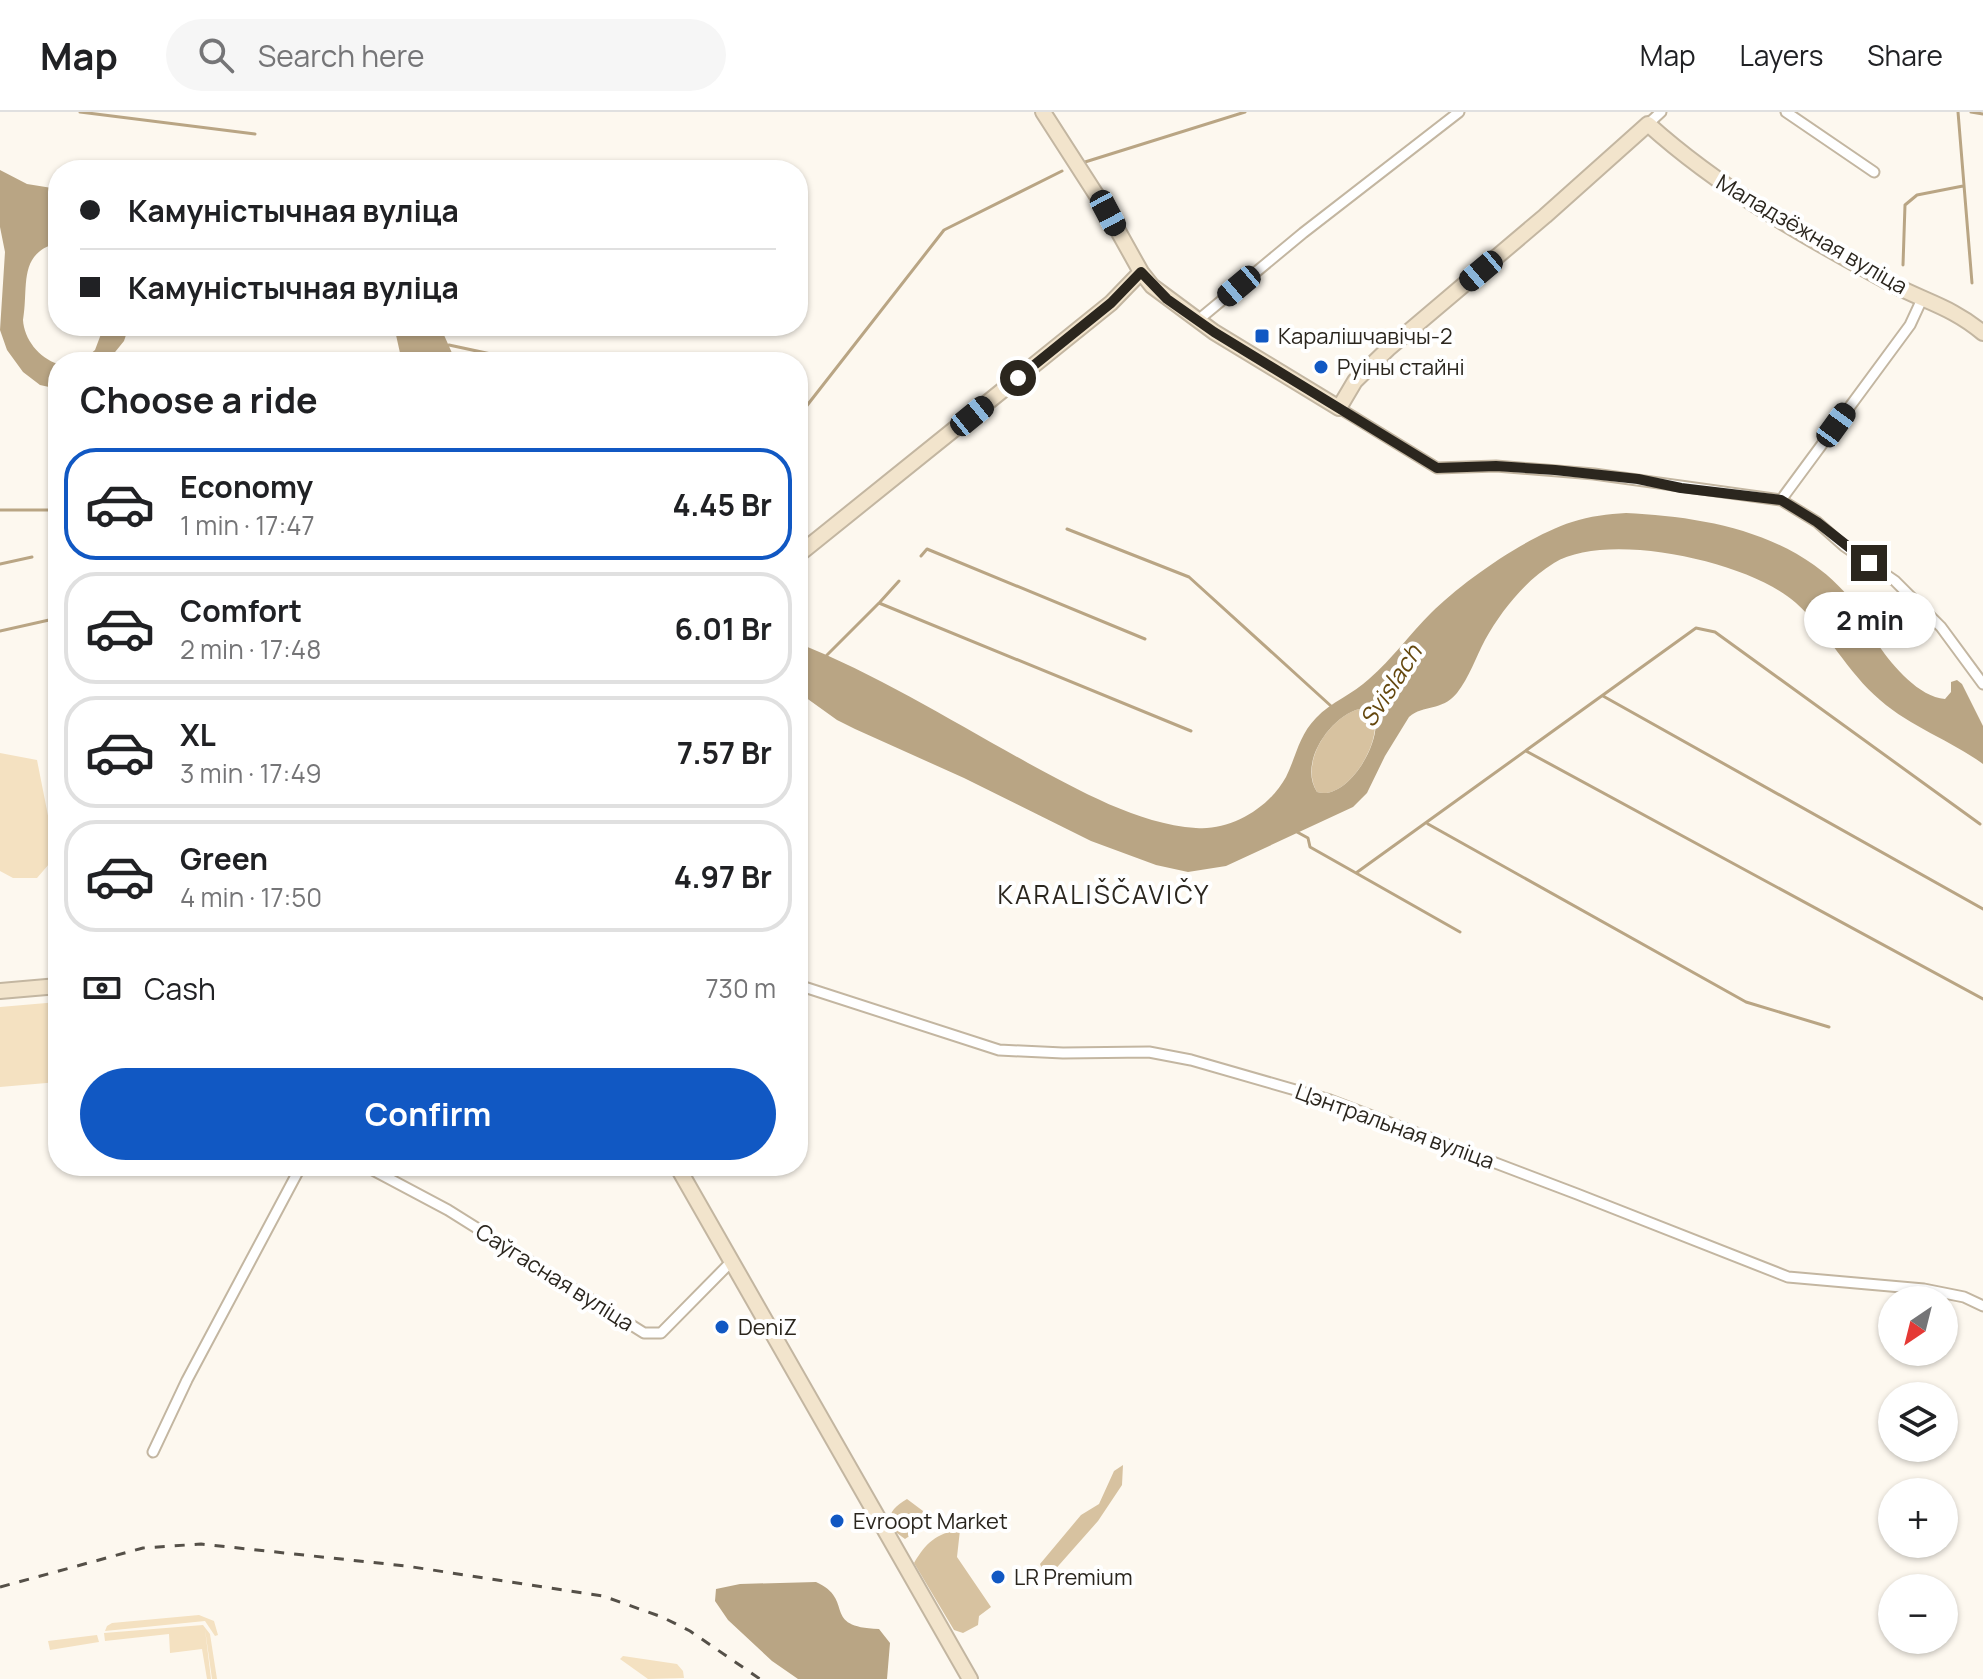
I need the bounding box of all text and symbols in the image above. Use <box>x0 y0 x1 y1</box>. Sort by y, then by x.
search box <box>166 19 726 91</box>
text: Map <box>40 29 118 81</box>
icon: search <box>194 33 238 77</box>
text: Search here <box>258 35 425 76</box>
text: Map <box>1640 36 1696 74</box>
text: Layers <box>1740 36 1823 74</box>
text: Share <box>1867 36 1943 74</box>
street label: Маладзёжная вуліца <box>1711 167 1913 301</box>
car <box>1086 186 1130 240</box>
text: Камуністычная вуліца <box>128 190 459 231</box>
car <box>1455 246 1507 296</box>
car <box>1213 261 1265 311</box>
text: Камуністычная вуліца <box>128 267 459 308</box>
place label: Каралішчавічы-2 <box>1278 321 1453 351</box>
marker: Каралішчавічы-2 <box>1253 327 1271 345</box>
place label: Руіны стайні <box>1337 352 1465 382</box>
marker: Руіны стайні <box>1312 358 1330 376</box>
route start <box>1000 360 1036 396</box>
text: Choose a ride <box>80 375 318 424</box>
car <box>946 392 998 440</box>
car <box>1812 399 1860 451</box>
text: Economy <box>180 466 313 507</box>
icon: car <box>84 468 156 540</box>
text: 4.45 Br <box>673 484 772 525</box>
text: 1 min · 17:47 <box>180 507 315 543</box>
route end <box>1851 545 1887 581</box>
text: Comfort <box>180 590 302 631</box>
callout: 2 min <box>1803 591 1935 647</box>
icon: car <box>84 592 156 664</box>
text: 2 min <box>1836 602 1904 638</box>
text: 6.01 Br <box>674 608 772 649</box>
text: 2 min · 17:48 <box>180 631 321 667</box>
water label: Svislach <box>1351 637 1429 733</box>
text: XL <box>180 714 216 755</box>
icon: car <box>84 716 156 788</box>
text: 7.57 Br <box>677 732 772 773</box>
text: 3 min · 17:49 <box>180 755 322 791</box>
text: Green <box>180 838 268 879</box>
icon: car <box>84 840 156 912</box>
text: 4.97 Br <box>674 856 772 897</box>
district label: KARALIŠČAVIČY <box>998 876 1210 912</box>
text: 4 min · 17:50 <box>180 879 322 915</box>
icon: cash <box>80 966 124 1010</box>
text: Cash <box>144 968 216 1009</box>
text: 730 m <box>705 970 776 1006</box>
button: Confirm <box>80 1068 776 1160</box>
street label: Цэнтральная вуліца <box>1291 1076 1499 1176</box>
street label: Саўгасная вуліца <box>470 1216 640 1338</box>
north arrow <box>1878 1286 1958 1366</box>
map controls <box>1878 1286 1958 1654</box>
place label: DeniZ <box>738 1312 797 1342</box>
marker: DeniZ <box>713 1318 731 1336</box>
button: layers <box>1878 1382 1958 1462</box>
button: + <box>1878 1478 1958 1558</box>
place label: Evroopt Market <box>853 1506 1008 1536</box>
marker: Evroopt Market <box>828 1512 846 1530</box>
place label: LR Premium <box>1014 1562 1133 1592</box>
marker: LR Premium <box>989 1568 1007 1586</box>
button: − <box>1878 1574 1958 1654</box>

